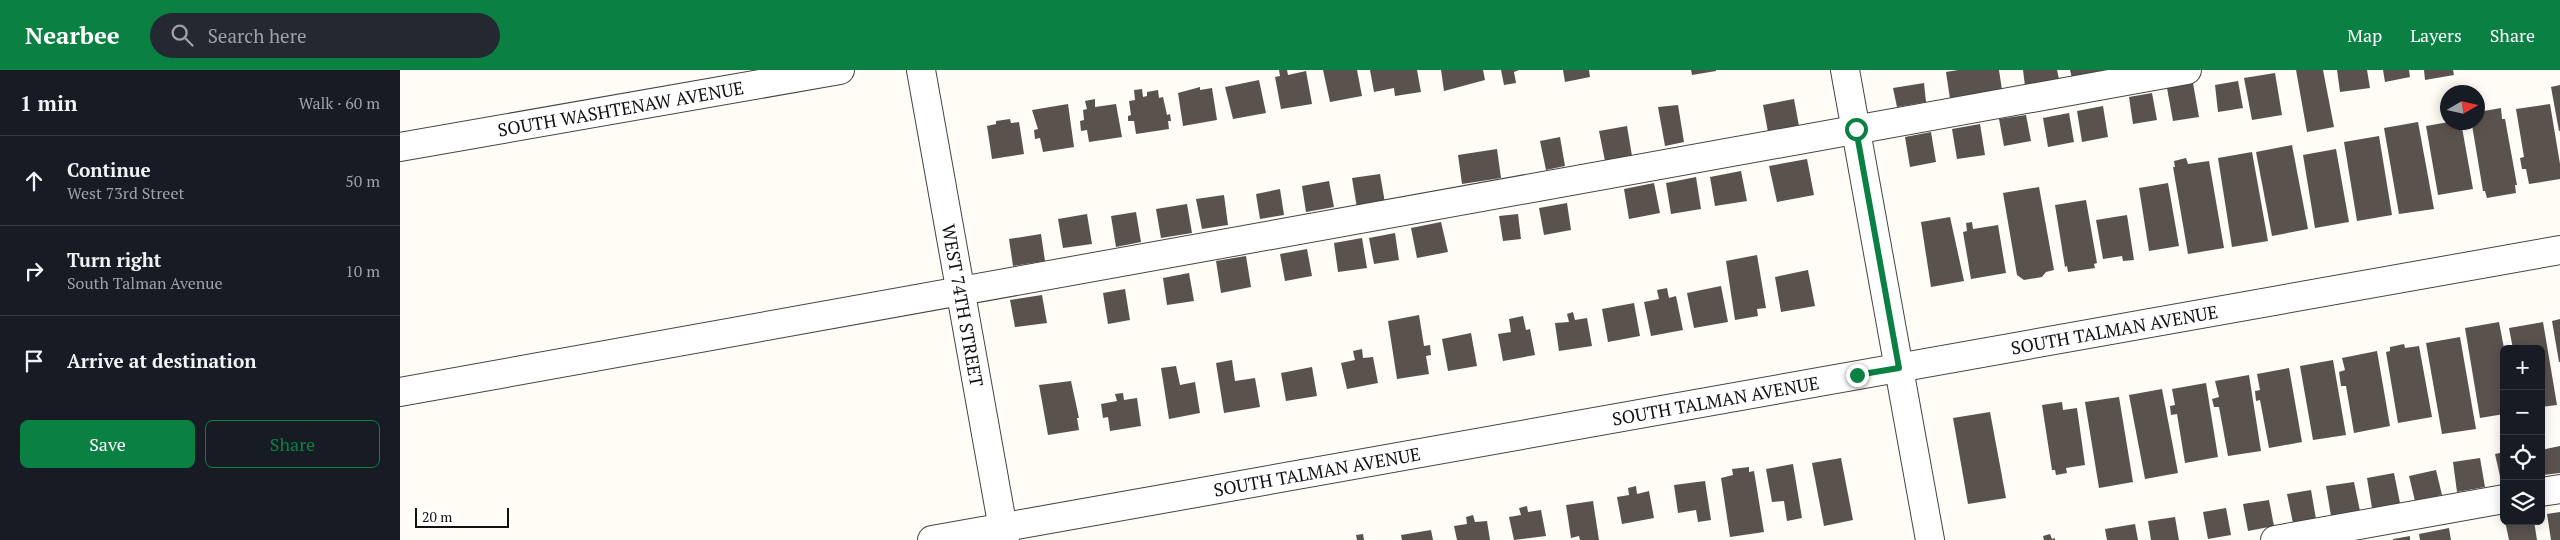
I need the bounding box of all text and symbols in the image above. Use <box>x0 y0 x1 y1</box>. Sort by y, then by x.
search box <box>150 13 500 58</box>
text: Nearbee <box>25 19 120 51</box>
icon: search <box>168 21 196 49</box>
text: Search here <box>208 23 307 48</box>
text: Map <box>2347 23 2382 47</box>
text: Layers <box>2410 23 2462 47</box>
text: Share <box>2490 23 2535 47</box>
street label: SOUTH WASHTENAW AVENUE <box>496 75 746 142</box>
north arrow <box>2440 85 2485 130</box>
text: 1 min <box>20 89 77 117</box>
text: Walk · 60 m <box>299 92 380 114</box>
route start <box>1845 118 1868 141</box>
text: Continue <box>67 157 151 182</box>
icon: ahead <box>20 167 48 195</box>
text: 50 m <box>345 170 380 192</box>
text: West 73rd Street <box>67 182 184 204</box>
street label: WEST 74TH STREET <box>937 222 989 388</box>
text: Turn right <box>67 247 161 272</box>
icon: right <box>20 257 48 285</box>
text: 10 m <box>345 260 380 282</box>
text: South Talman Avenue <box>67 272 223 294</box>
street label: SOUTH TALMAN AVENUE <box>2009 299 2220 360</box>
map controls <box>2500 345 2545 525</box>
button: + <box>2500 345 2545 390</box>
icon: arrive <box>20 347 48 375</box>
text: Arrive at destination <box>67 348 256 373</box>
route end <box>1846 364 1869 387</box>
street label: SOUTH TALMAN AVENUE <box>1610 370 1821 431</box>
button: − <box>2500 390 2545 435</box>
button: Save <box>20 420 195 468</box>
button: Share <box>205 420 380 468</box>
button: locate <box>2500 435 2545 480</box>
street label: SOUTH TALMAN AVENUE <box>1212 441 1422 502</box>
button: layers <box>2500 480 2545 525</box>
scale bar <box>415 505 509 528</box>
text: 20 m <box>422 507 452 526</box>

